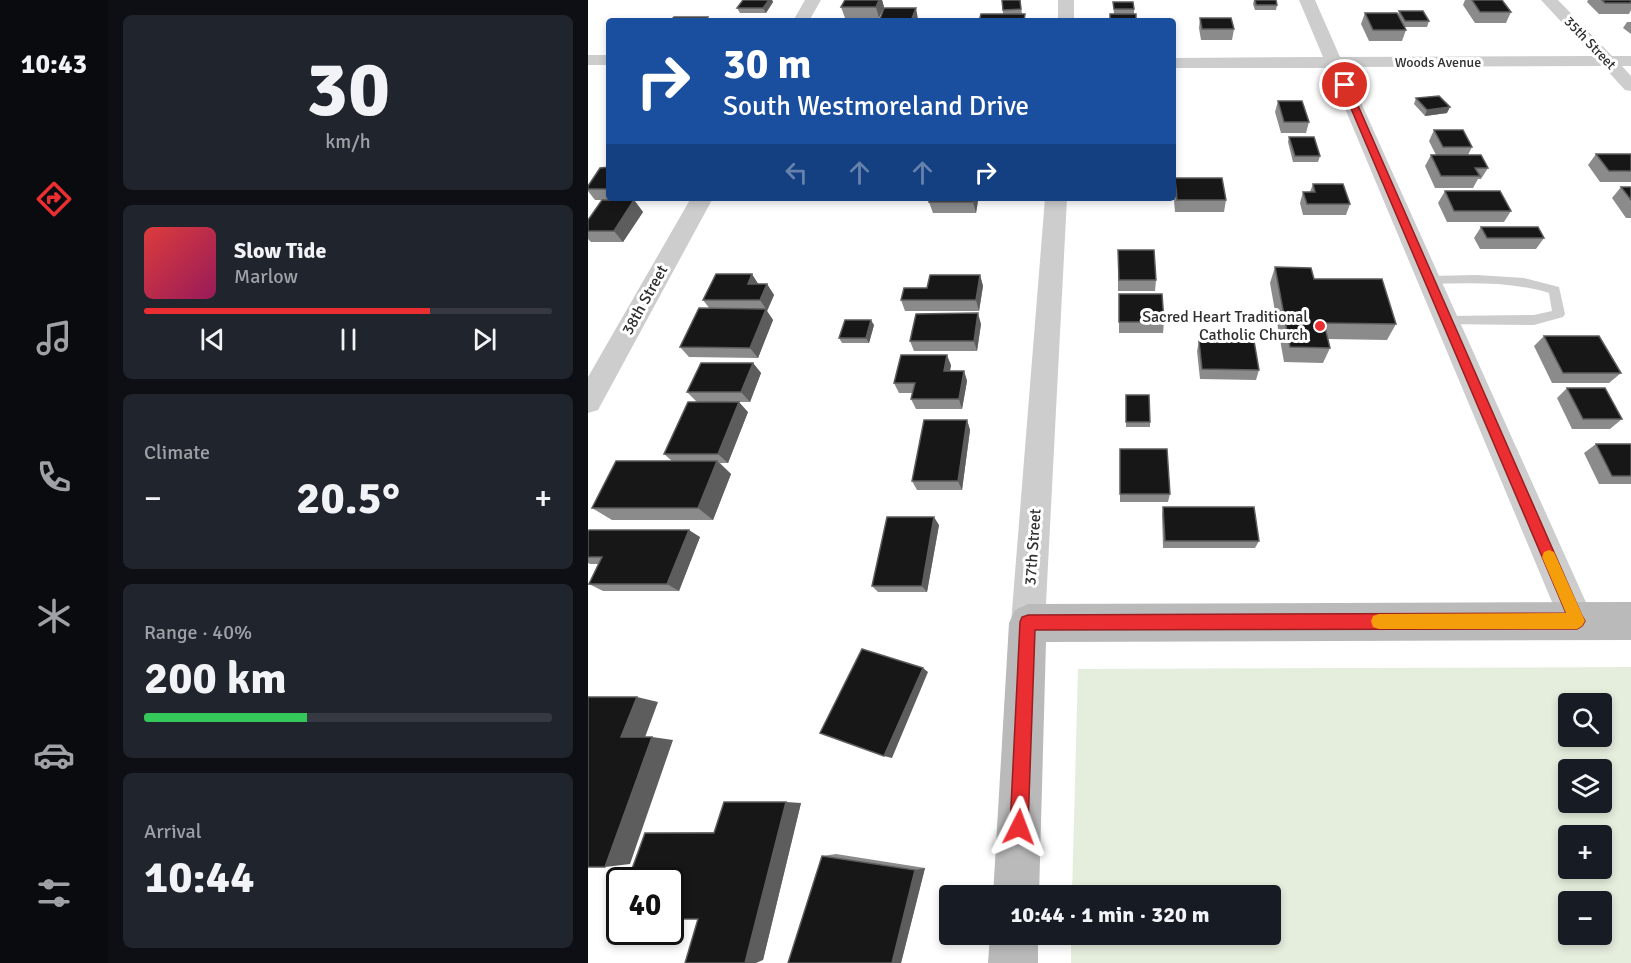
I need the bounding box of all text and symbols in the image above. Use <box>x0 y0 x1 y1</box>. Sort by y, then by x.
street label: 35th Street <box>1561 13 1620 73</box>
text: 30 m <box>723 39 812 90</box>
text: 30 <box>306 42 390 138</box>
icon: right <box>624 42 702 120</box>
text: 10:43 <box>21 48 87 81</box>
street label: Woods Avenue <box>1395 54 1481 71</box>
pin <box>1319 59 1370 110</box>
icon: arrive <box>1328 68 1361 101</box>
text: South Westmoreland Drive <box>723 90 1029 123</box>
text: km/h <box>325 129 371 154</box>
icon: left <box>780 156 813 189</box>
icon: ahead <box>843 156 876 189</box>
icon: ahead <box>906 156 939 189</box>
icon: right <box>969 156 1002 189</box>
icon: directions <box>33 178 75 220</box>
text: Slow Tide <box>234 237 326 264</box>
street label: 38th Street <box>618 261 673 338</box>
text: Marlow <box>234 264 298 289</box>
place label: Sacred Heart Traditional Catholic Church <box>1142 307 1308 345</box>
icon: music <box>33 317 75 359</box>
marker: Sacred Heart Traditional Catholic Church <box>1313 319 1327 333</box>
icon: previous <box>196 323 229 356</box>
icon: pause <box>332 323 365 356</box>
icon: next <box>468 323 501 356</box>
text: Climate <box>144 440 210 465</box>
icon: phone <box>33 456 75 498</box>
text: 20.5° <box>296 471 400 526</box>
text: − <box>144 478 162 519</box>
text: + <box>534 478 552 519</box>
street label: 37th Street <box>1020 508 1046 586</box>
icon: climate <box>33 595 75 637</box>
text: Range · 40% <box>144 620 252 645</box>
text: 200 km <box>144 651 287 706</box>
map controls <box>1558 693 1612 945</box>
button: search <box>1558 693 1612 747</box>
icon: car <box>33 734 75 776</box>
button: layers <box>1558 759 1612 813</box>
position arrow <box>987 795 1051 859</box>
text: Arrival <box>144 819 202 844</box>
button: + <box>1558 825 1612 879</box>
text: 10:44 <box>144 850 254 905</box>
speed limit sign: 40 <box>606 867 684 945</box>
icon: filters <box>33 872 75 914</box>
button: − <box>1558 891 1612 945</box>
text: 10:44 · 1 min · 320 m <box>1010 901 1210 928</box>

